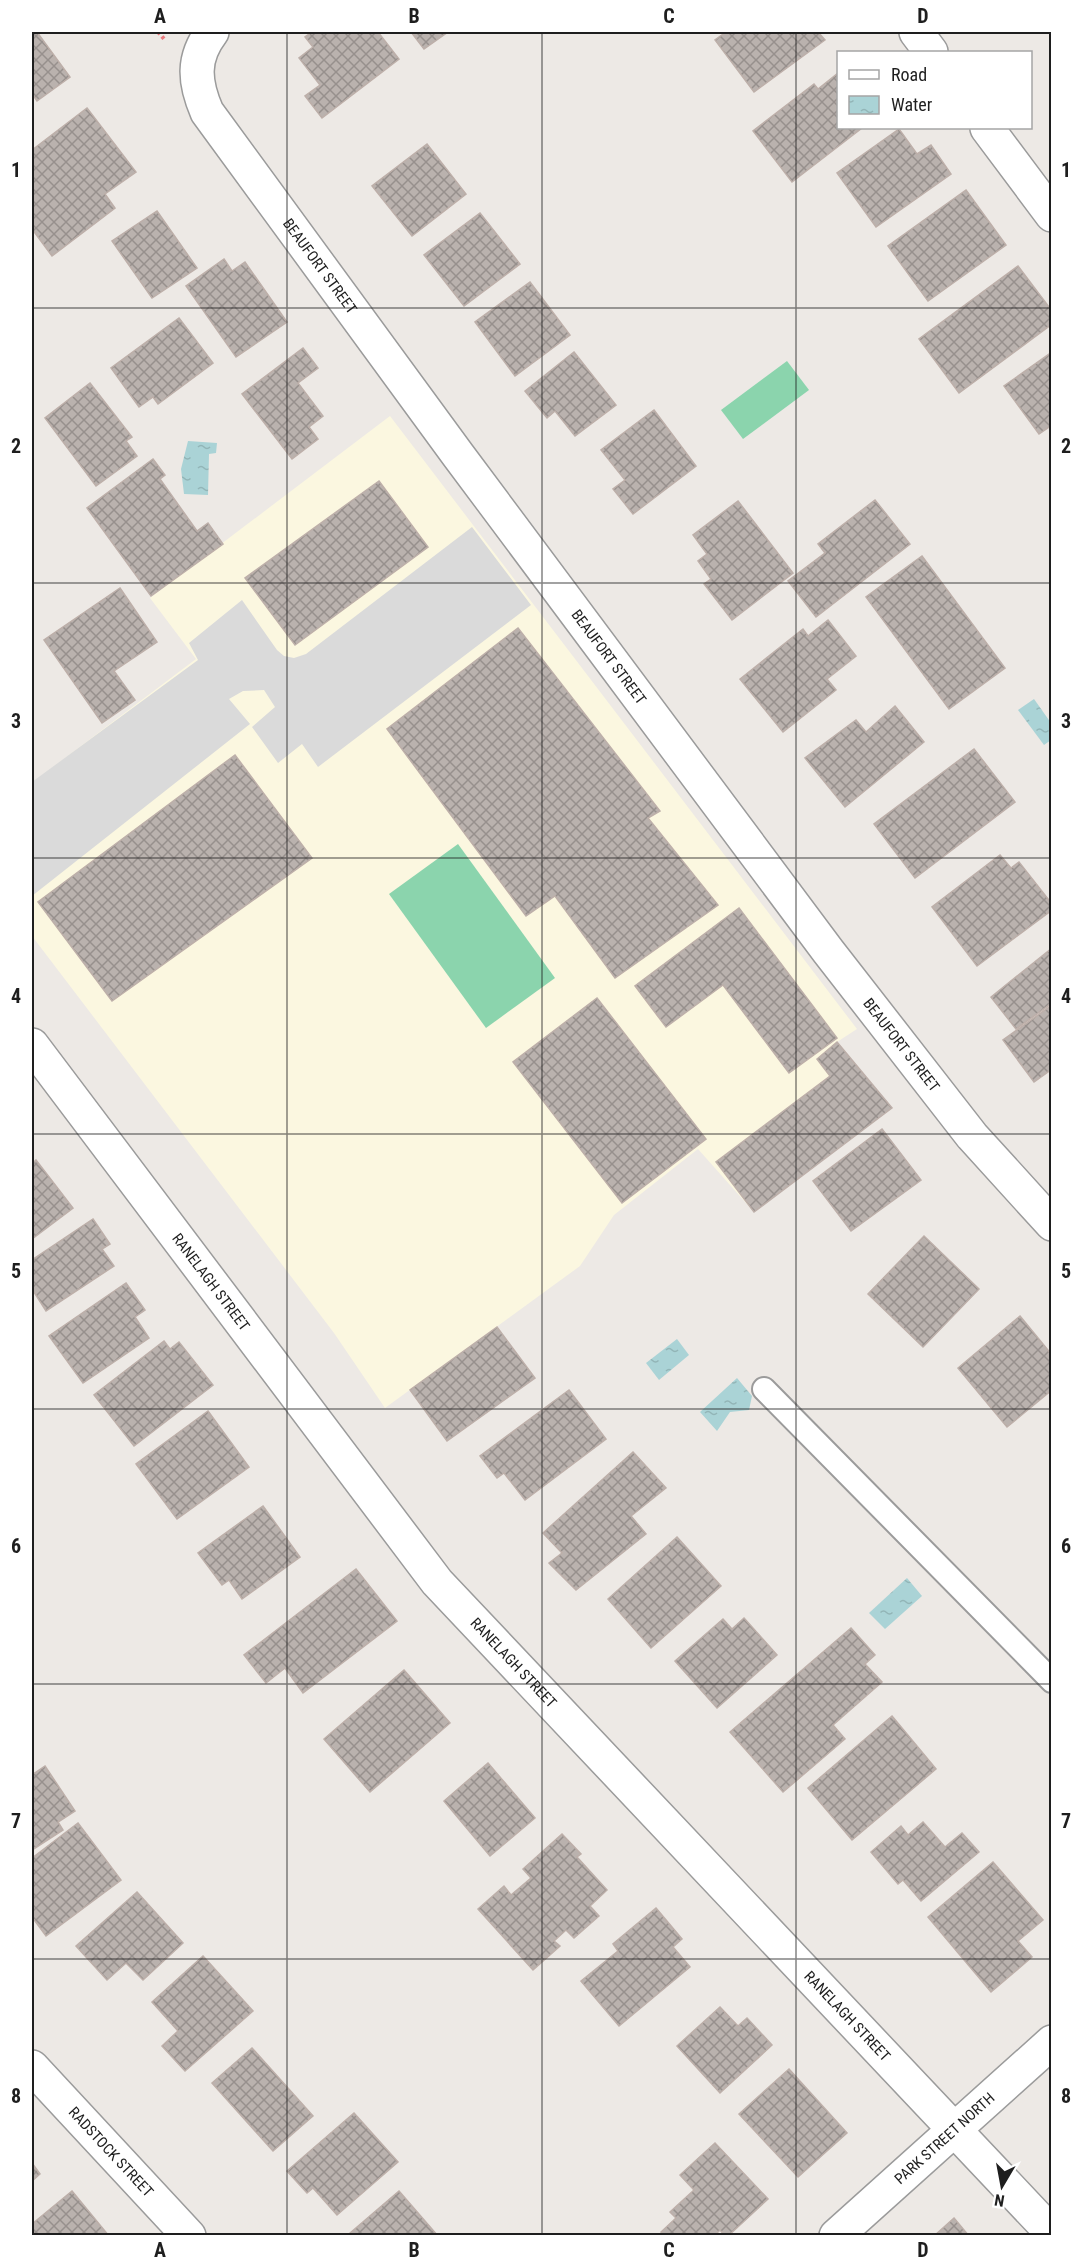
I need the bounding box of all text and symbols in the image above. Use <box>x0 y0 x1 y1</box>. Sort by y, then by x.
text: A <box>154 4 166 28</box>
text: B <box>408 4 420 28</box>
text: C <box>663 4 675 28</box>
text: D <box>917 4 929 28</box>
legend <box>837 51 1032 129</box>
text: Road <box>891 64 927 85</box>
text: Water <box>891 94 933 115</box>
text: 1 <box>11 158 21 182</box>
text: 1 <box>1061 158 1071 182</box>
street label: BEAUFORT STREET <box>279 215 361 318</box>
text: 2 <box>11 434 21 458</box>
text: 2 <box>1061 434 1071 458</box>
street label: BEAUFORT STREET <box>567 606 650 708</box>
text: 3 <box>11 709 21 733</box>
text: 3 <box>1061 709 1071 733</box>
text: 4 <box>11 984 21 1008</box>
text: 4 <box>1061 984 1071 1008</box>
street label: BEAUFORT STREET <box>859 995 943 1096</box>
street label: RANELAGH STREET <box>168 1230 253 1335</box>
text: 5 <box>11 1259 21 1283</box>
text: 5 <box>1061 1259 1071 1283</box>
text: 6 <box>11 1534 21 1558</box>
text: 6 <box>1061 1534 1071 1558</box>
street label: RANELAGH STREET <box>467 1614 560 1712</box>
text: 7 <box>11 1809 21 1833</box>
text: 7 <box>1061 1809 1071 1833</box>
street label: RANELAGH STREET <box>800 1967 894 2065</box>
text: 8 <box>11 2084 21 2108</box>
text: 8 <box>1061 2084 1071 2108</box>
street label: PARK STREET NORTH <box>891 2089 998 2188</box>
street label: RADSTOCK STREET <box>65 2103 157 2201</box>
north arrow <box>972 2156 1032 2216</box>
text: N <box>993 2190 1006 2210</box>
text: A <box>154 2238 166 2262</box>
text: B <box>408 2238 420 2262</box>
text: C <box>663 2238 675 2262</box>
text: D <box>917 2238 929 2262</box>

